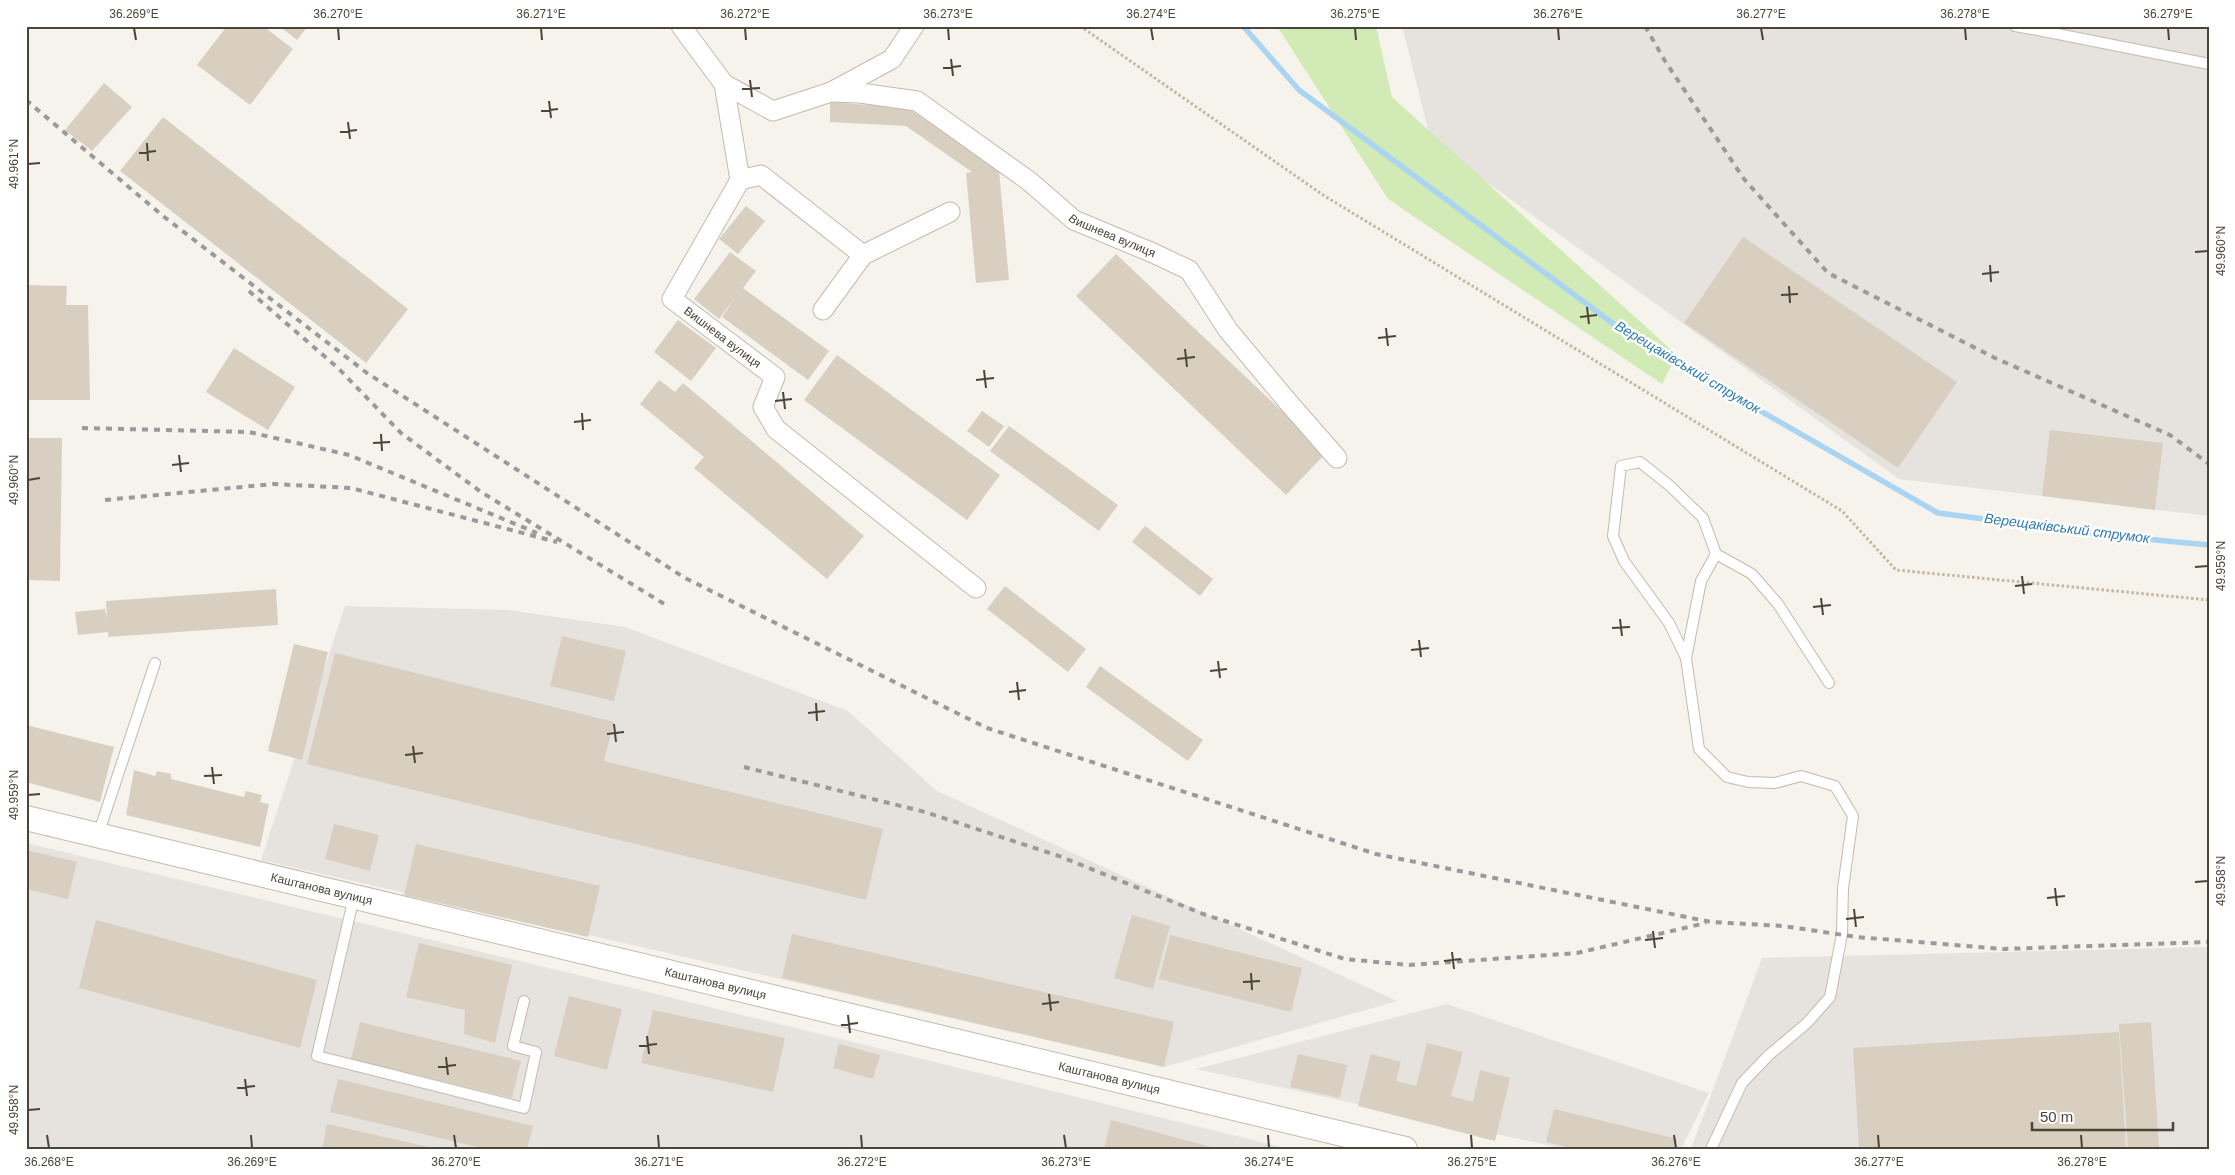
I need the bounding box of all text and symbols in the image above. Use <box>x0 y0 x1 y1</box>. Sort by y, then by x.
text: 36.269°E <box>109 7 159 21</box>
text: 36.270°E <box>313 7 363 21</box>
text: 36.271°E <box>516 7 566 21</box>
text: 36.272°E <box>720 7 770 21</box>
text: 36.273°E <box>923 7 973 21</box>
text: 36.274°E <box>1126 7 1176 21</box>
text: 36.275°E <box>1330 7 1380 21</box>
text: 36.276°E <box>1533 7 1583 21</box>
text: 36.277°E <box>1736 7 1786 21</box>
text: 36.278°E <box>1940 7 1990 21</box>
text: 36.279°E <box>2143 7 2193 21</box>
text: 49.961°N <box>7 139 21 189</box>
street label: Вишнева вулиця <box>1065 211 1158 260</box>
text: 49.960°N <box>2214 226 2228 276</box>
street label: Вишнева вулиця <box>681 304 764 371</box>
water label: Верещаківський струмок <box>1613 317 1765 417</box>
text: 49.960°N <box>7 455 21 505</box>
water label: Верещаківський струмок <box>1983 510 2152 546</box>
text: 49.959°N <box>2214 541 2228 591</box>
text: 49.959°N <box>7 770 21 820</box>
text: 49.958°N <box>2214 856 2228 906</box>
street label: Каштанова вулиця <box>269 870 374 908</box>
street label: Каштанова вулиця <box>663 965 768 1002</box>
street label: Каштанова вулиця <box>1057 1059 1161 1097</box>
text: 49.958°N <box>7 1085 21 1135</box>
scale bar <box>2032 1100 2174 1132</box>
text: 50 m <box>2040 1108 2073 1125</box>
text: 36.268°E <box>24 1155 74 1169</box>
text: 36.269°E <box>227 1155 277 1169</box>
text: 36.270°E <box>431 1155 481 1169</box>
text: 36.271°E <box>634 1155 684 1169</box>
text: 36.272°E <box>837 1155 887 1169</box>
text: 36.273°E <box>1041 1155 1091 1169</box>
text: 36.274°E <box>1244 1155 1294 1169</box>
text: 36.275°E <box>1447 1155 1497 1169</box>
text: 36.276°E <box>1651 1155 1701 1169</box>
text: 36.277°E <box>1854 1155 1904 1169</box>
text: 36.278°E <box>2057 1155 2107 1169</box>

